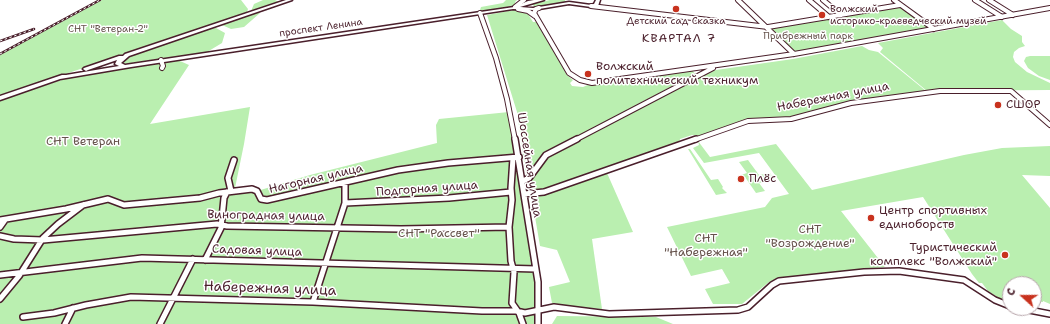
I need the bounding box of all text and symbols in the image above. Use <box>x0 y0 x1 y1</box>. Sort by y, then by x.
place label: Волжский историко-краеведческий музей <box>830 3 987 26</box>
marker: Детский сад Сказка <box>671 4 681 14</box>
marker: Волжский историко-краеведческий музей <box>817 10 827 20</box>
place label: Детский сад Сказка <box>627 15 725 27</box>
street label: проспект Ленина <box>279 16 363 40</box>
park label: СНТ "Ветеран-2" <box>68 23 148 35</box>
park label: Прибрежный парк <box>763 30 853 42</box>
district label: КВАРТАЛ 7 <box>642 32 716 46</box>
place label: Волжский политехнический техникум <box>596 60 758 88</box>
marker: Волжский политехнический техникум <box>583 69 593 79</box>
street label: Набережная улица <box>776 79 890 115</box>
place label: СШОР <box>1006 98 1040 112</box>
marker: СШОР <box>993 100 1003 110</box>
street label: Шоссейная улица <box>514 111 544 219</box>
park label: СНТ Ветеран <box>46 135 120 149</box>
street label: Нагорная улица <box>268 161 364 197</box>
place label: Плёс <box>749 172 776 186</box>
marker: Плёс <box>736 174 746 184</box>
street label: Подгорная улица <box>375 178 479 200</box>
place label: Центр спортивных единоборств <box>879 204 987 232</box>
street label: Виноградная улица <box>207 208 325 224</box>
marker: Центр спортивных единоборств <box>866 213 876 223</box>
park label: СНТ "Возрождение" <box>765 223 855 251</box>
park label: СНТ "Рассвет" <box>398 227 480 241</box>
park label: СНТ "Набережная" <box>664 232 748 260</box>
place label: Туристический комплекс "Волжский" <box>870 241 997 269</box>
street label: Садовая улица <box>212 242 302 260</box>
marker: Туристический комплекс "Волжский" <box>1000 250 1010 260</box>
north arrow <box>1002 276 1042 316</box>
street label: Набережная улица <box>203 278 337 300</box>
text: С <box>1003 286 1019 298</box>

